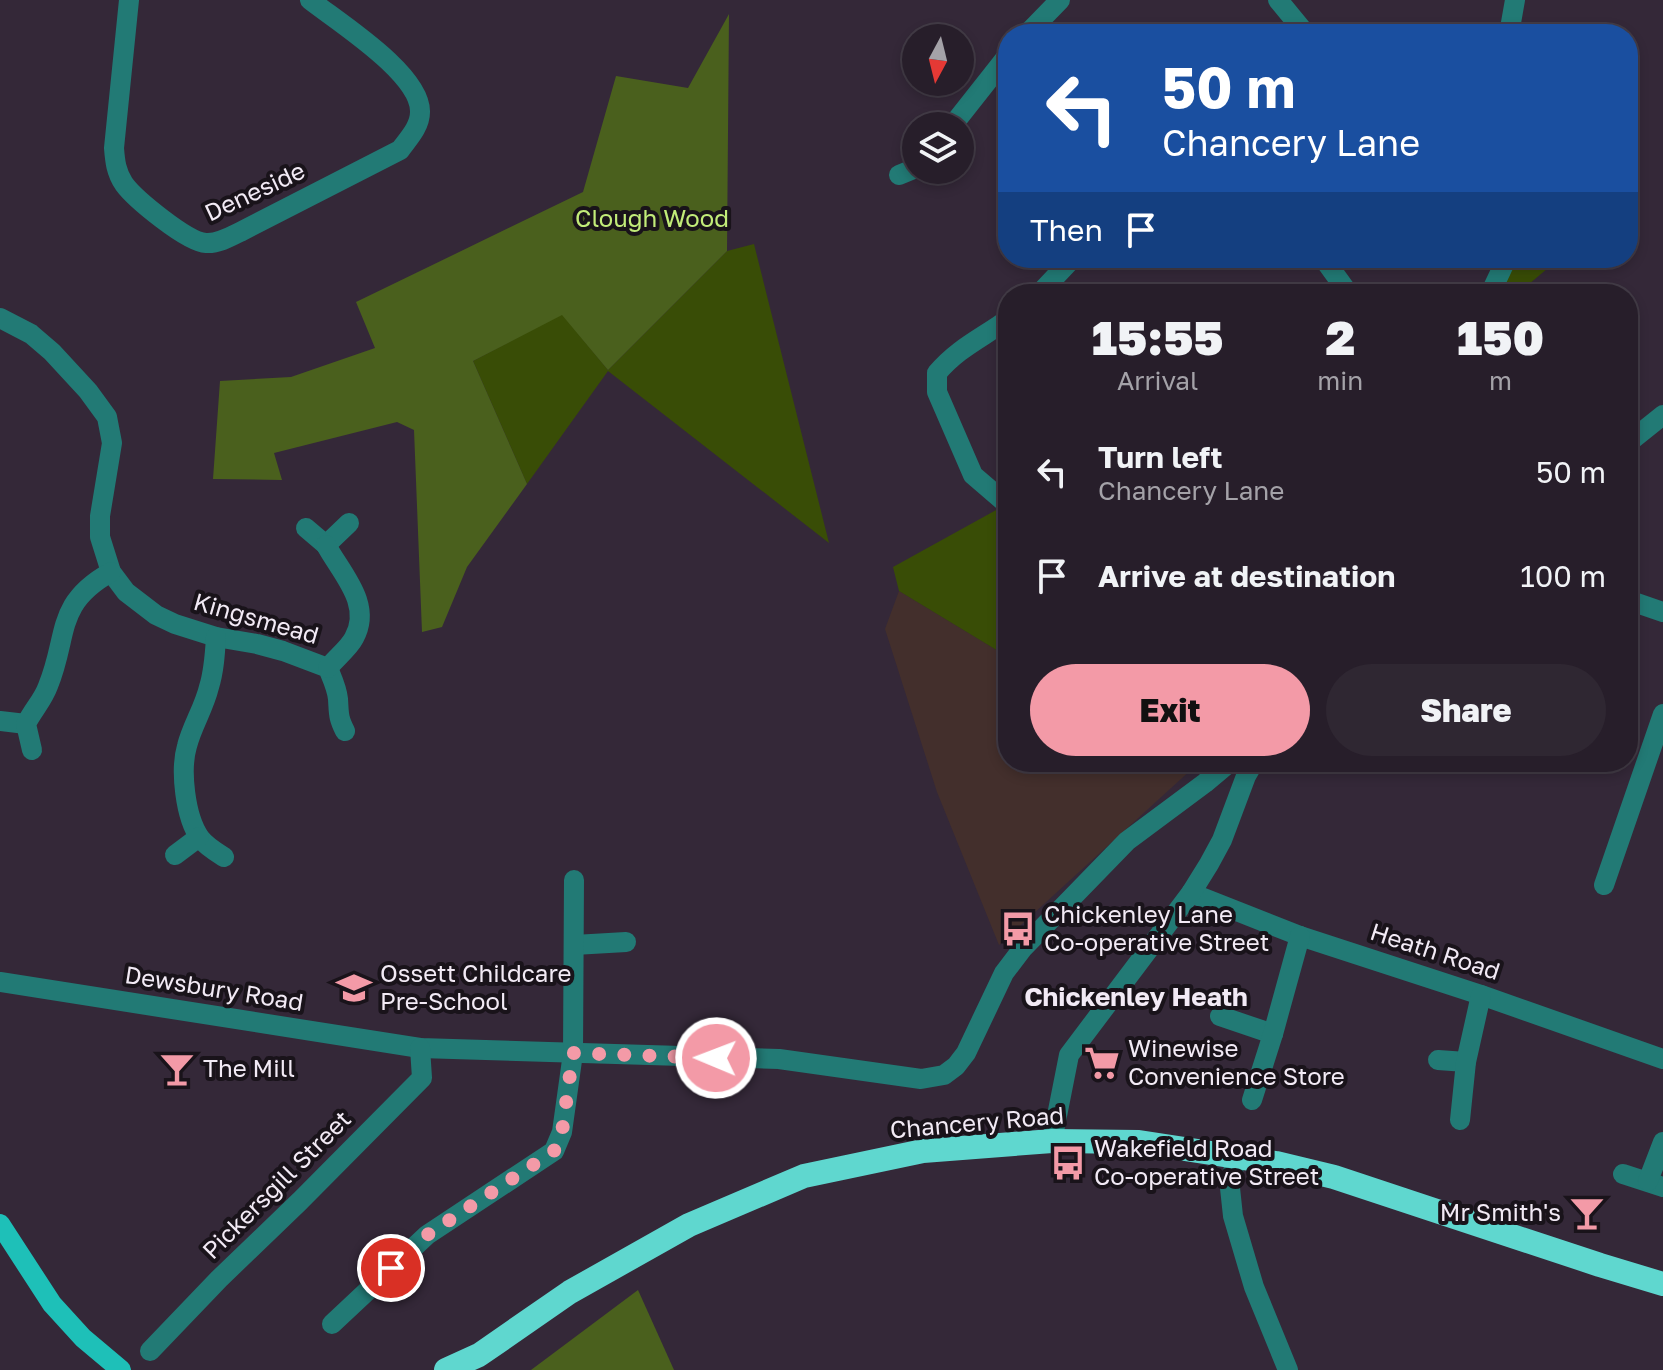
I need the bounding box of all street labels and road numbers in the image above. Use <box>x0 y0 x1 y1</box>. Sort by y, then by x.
street label: Deneside <box>200 155 309 226</box>
street label: Kingsmead <box>191 586 322 649</box>
street label: Heath Road <box>1367 916 1504 985</box>
street label: Dewsbury Road <box>123 959 306 1016</box>
street label: Chancery Road <box>889 1099 1065 1144</box>
street label: Pickersgill Street <box>196 1104 356 1264</box>

